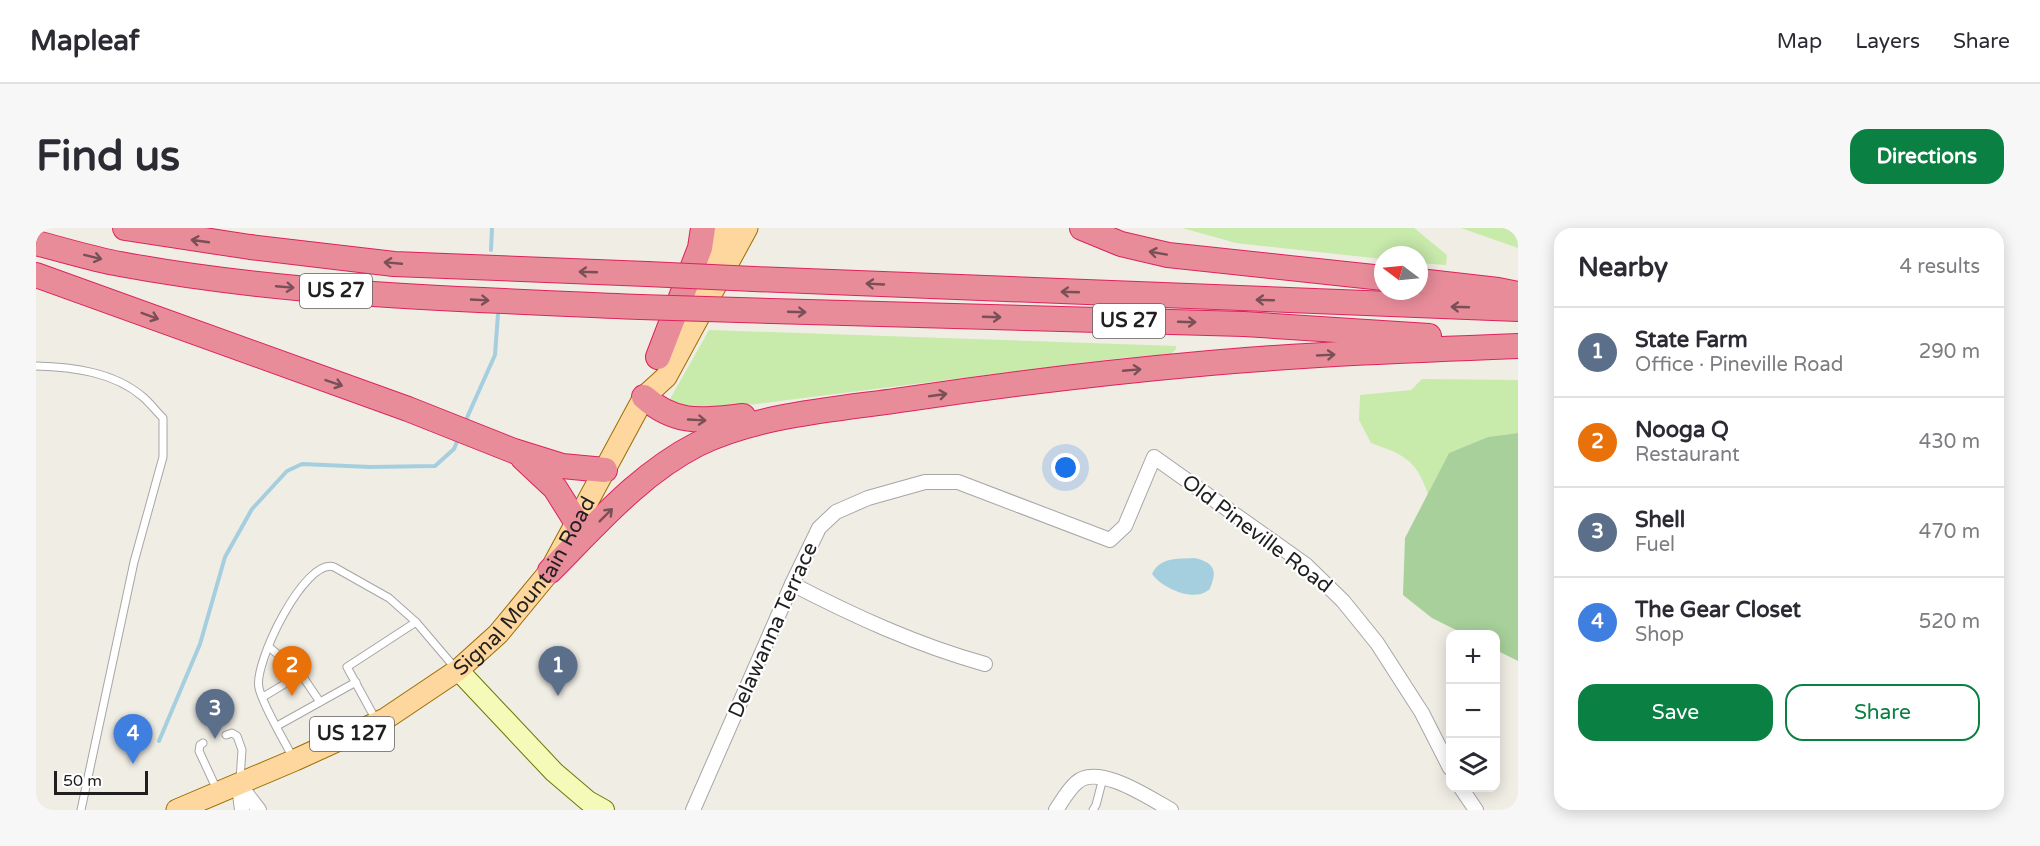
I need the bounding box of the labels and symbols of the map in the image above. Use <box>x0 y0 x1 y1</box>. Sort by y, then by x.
one-way arrow <box>190 235 210 246</box>
north arrow <box>1374 246 1428 300</box>
one-way arrow <box>1149 247 1168 258</box>
one-way arrow <box>83 252 102 264</box>
one-way arrow <box>384 257 404 268</box>
one-way arrow <box>579 266 599 277</box>
road number: US 27 <box>300 274 372 308</box>
one-way arrow <box>865 279 885 290</box>
one-way arrow <box>275 282 295 293</box>
one-way arrow <box>1060 287 1080 298</box>
one-way arrow <box>469 294 489 305</box>
one-way arrow <box>1255 294 1275 305</box>
one-way arrow <box>1450 301 1470 312</box>
road number: US 27 <box>1093 304 1165 338</box>
one-way arrow <box>787 306 807 318</box>
one-way arrow <box>982 311 1002 323</box>
one-way arrow <box>140 312 159 323</box>
one-way arrow <box>1176 317 1196 328</box>
one-way arrow <box>1316 349 1336 360</box>
one-way arrow <box>1121 364 1141 375</box>
one-way arrow <box>324 378 342 389</box>
one-way arrow <box>928 389 948 400</box>
one-way arrow <box>686 414 706 425</box>
your location <box>1051 453 1080 482</box>
street label: Old Pineville Road <box>1177 469 1337 599</box>
street label: Signal Mountain Road <box>448 492 600 681</box>
one-way arrow <box>599 507 614 522</box>
street label: Delawanna Terrace <box>723 538 823 722</box>
pin: 2 <box>272 646 312 696</box>
pin: 1 <box>538 646 578 696</box>
pin: 3 <box>196 690 234 739</box>
pin: 4 <box>114 714 152 764</box>
road number: US 127 <box>310 717 394 751</box>
scale bar <box>54 768 148 796</box>

